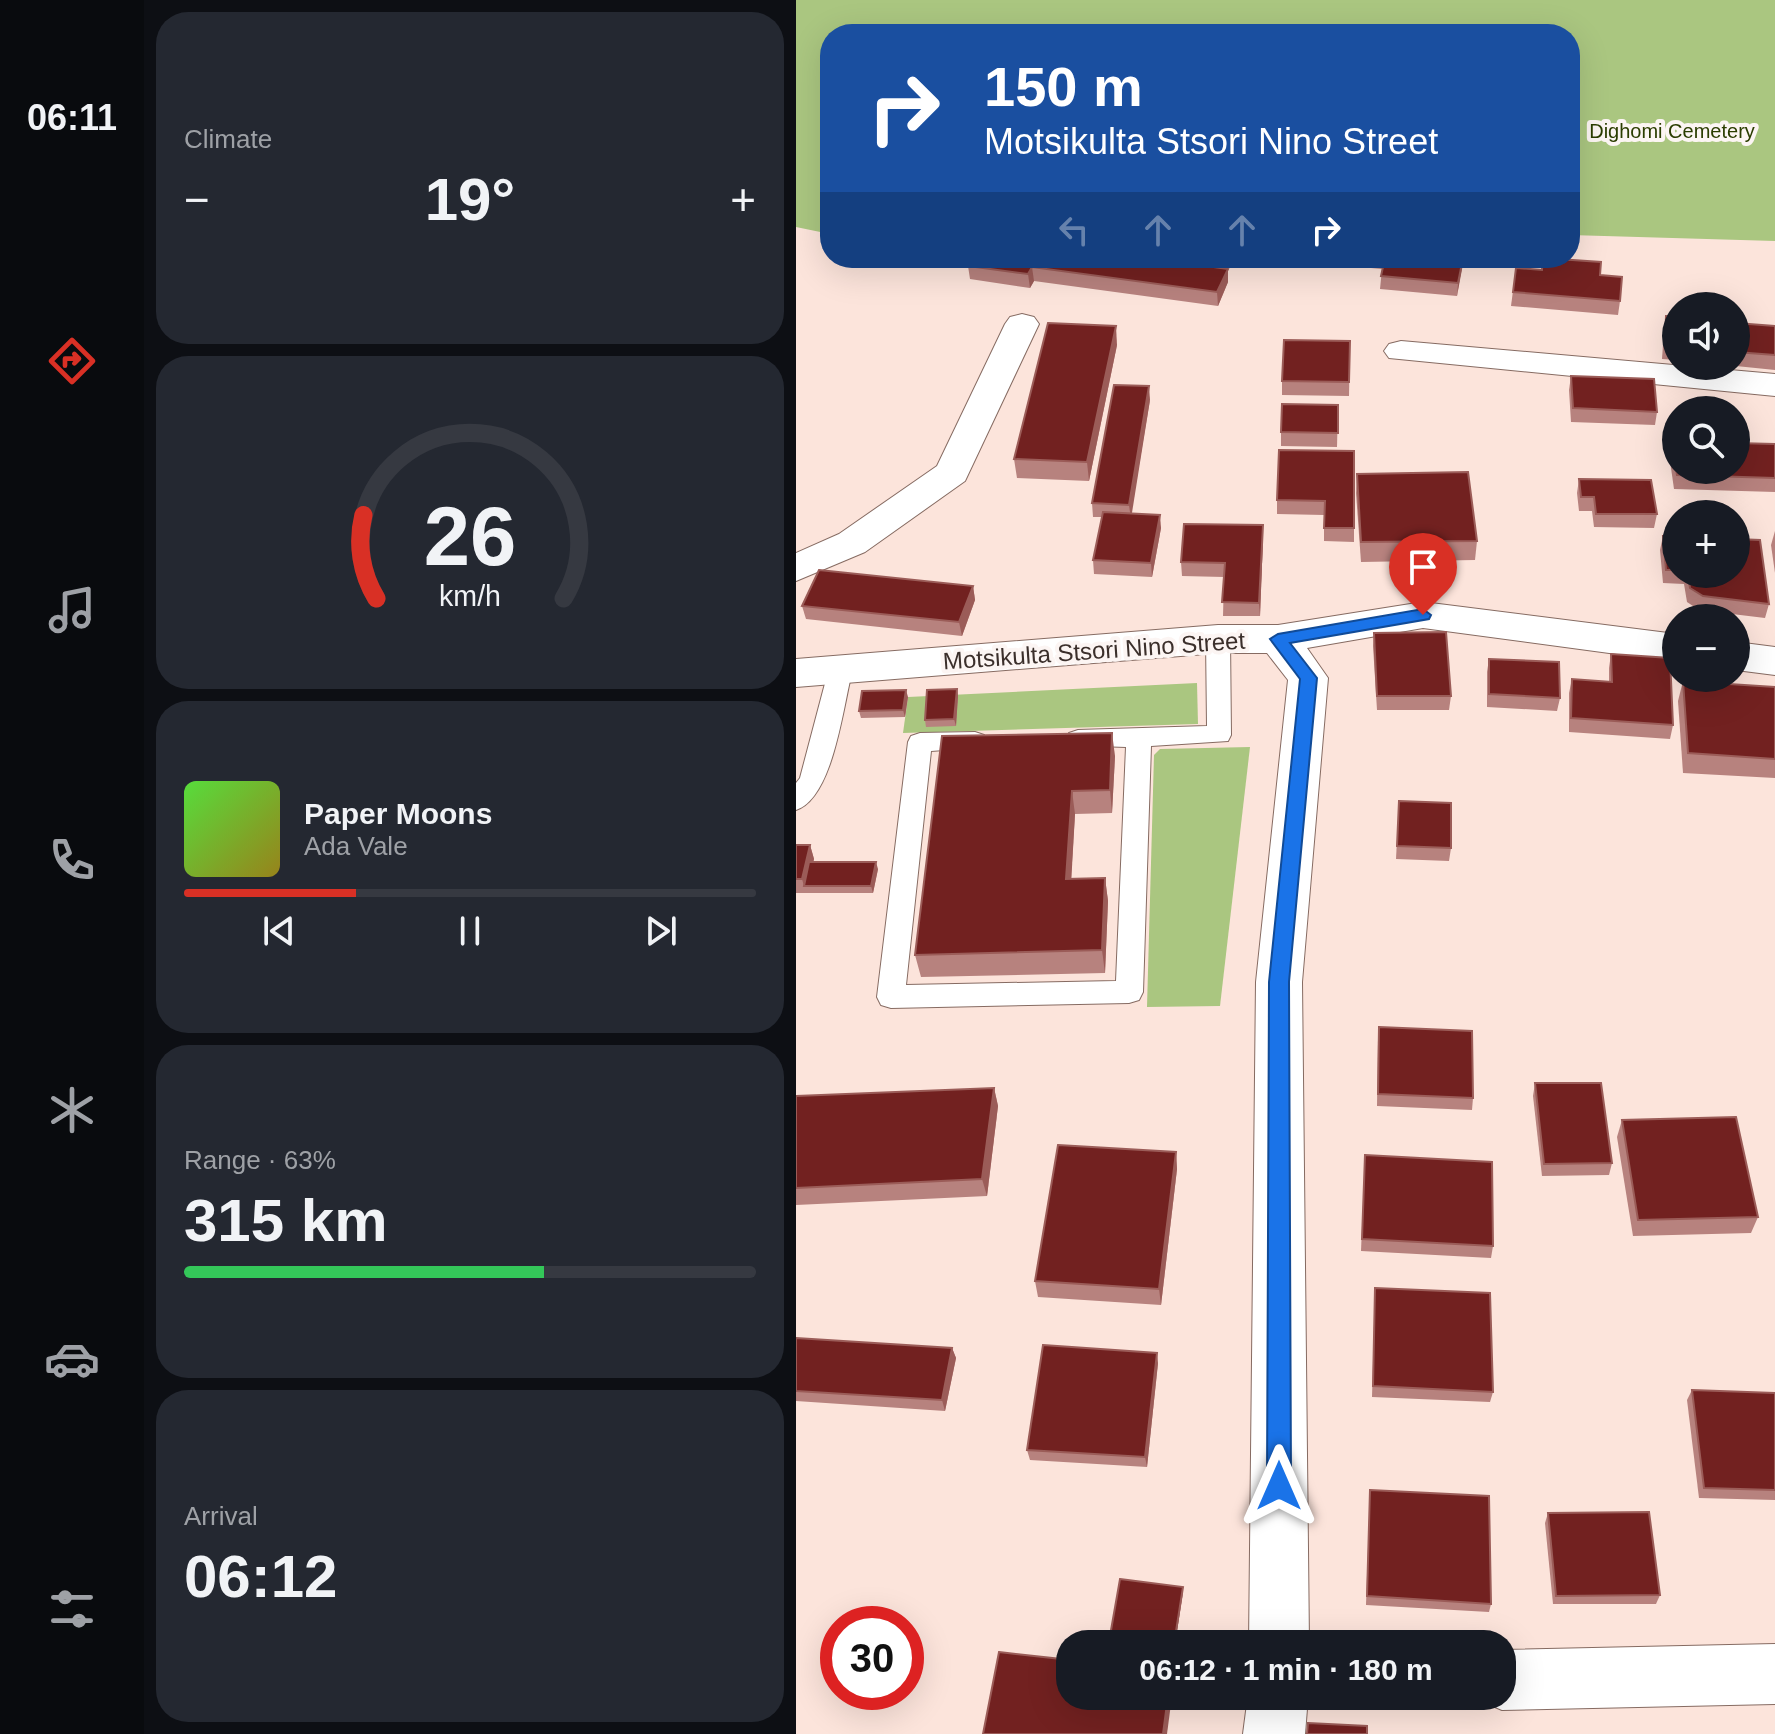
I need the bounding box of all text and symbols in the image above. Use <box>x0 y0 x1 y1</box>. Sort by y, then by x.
text: 150 m <box>984 55 1143 118</box>
icon: right <box>852 56 956 160</box>
text: 06:11 <box>27 97 117 138</box>
park label: Dighomi Cemetery <box>1589 120 1755 142</box>
text: Motsikulta Stsori Nino Street <box>984 121 1438 162</box>
text: Climate <box>184 124 272 154</box>
text: 19° <box>425 166 515 233</box>
text: − <box>184 175 210 224</box>
text: + <box>730 175 756 224</box>
icon: left <box>1052 208 1096 252</box>
icon: ahead <box>1136 208 1180 252</box>
icon: ahead <box>1220 208 1264 252</box>
icon: right <box>1304 208 1348 252</box>
map controls <box>1662 292 1750 692</box>
button: sound <box>1662 292 1750 380</box>
icon: directions <box>44 333 100 389</box>
button: search <box>1662 396 1750 484</box>
text: 26 <box>424 489 516 582</box>
button: + <box>1662 500 1750 588</box>
pin <box>1389 533 1457 615</box>
icon: arrive <box>1401 545 1445 589</box>
text: km/h <box>439 580 501 612</box>
icon: music <box>44 582 100 638</box>
button: − <box>1662 604 1750 692</box>
street label: Motsikulta Stsori Nino Street <box>942 626 1246 675</box>
text: Paper Moons <box>304 797 492 830</box>
text: Ada Vale <box>304 831 408 861</box>
icon: phone <box>44 832 100 888</box>
icon: previous <box>257 909 301 953</box>
icon: pause <box>448 909 492 953</box>
icon: next <box>639 909 683 953</box>
icon: climate <box>44 1082 100 1138</box>
text: Range · 63% <box>184 1145 336 1175</box>
text: 315 km <box>184 1187 388 1254</box>
icon: car <box>44 1331 100 1387</box>
position arrow <box>1237 1444 1321 1528</box>
text: Arrival <box>184 1501 258 1531</box>
text: 06:12 <box>184 1543 337 1610</box>
icon: filters <box>44 1581 100 1637</box>
speed limit sign: 30 <box>820 1606 924 1710</box>
text: 06:12 · 1 min · 180 m <box>1139 1653 1433 1686</box>

